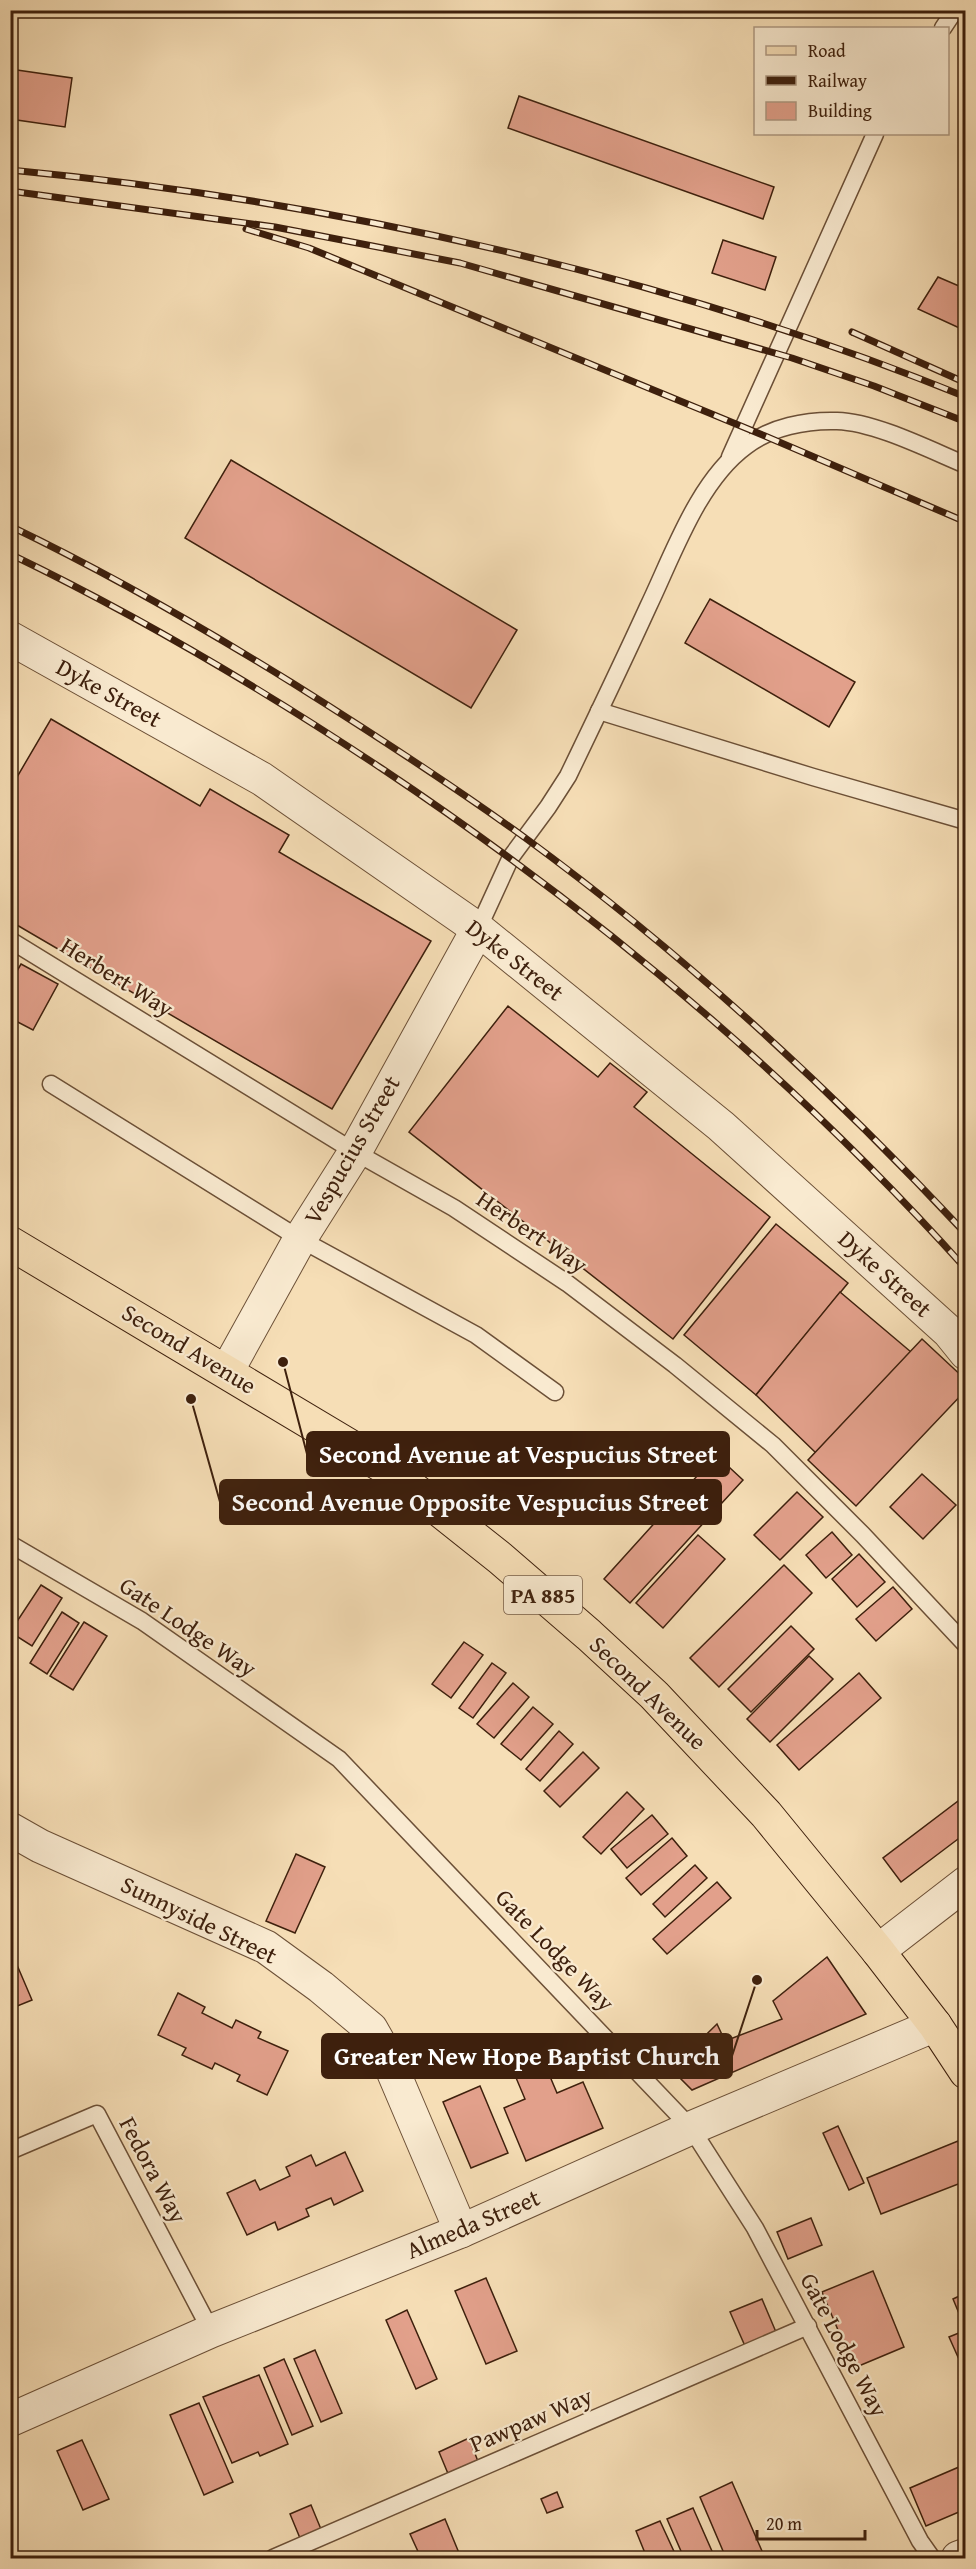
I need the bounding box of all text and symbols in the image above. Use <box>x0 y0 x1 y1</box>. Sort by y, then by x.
legend <box>754 27 949 135</box>
text: Road <box>808 37 846 64</box>
text: Railway <box>808 67 867 94</box>
text: Building <box>808 97 872 124</box>
street label: Dyke Street <box>50 649 169 736</box>
street label: Dyke Street <box>459 910 572 1009</box>
street label: Herbert Way <box>54 928 181 1025</box>
street label: Vespucius Street <box>295 1068 409 1231</box>
street label: Herbert Way <box>470 1182 595 1282</box>
street label: Dyke Street <box>831 1222 940 1326</box>
street label: Second Avenue <box>115 1295 263 1403</box>
callout: Second Avenue at Vespucius Street <box>307 1432 729 1476</box>
text: Second Avenue at Vespucius Street <box>319 1434 717 1473</box>
callout: Second Avenue Opposite Vespucius Street <box>220 1480 721 1524</box>
text: Second Avenue Opposite Vespucius Street <box>231 1482 709 1521</box>
street label: Gate Lodge Way <box>113 1568 264 1685</box>
road number: PA 885 <box>504 1576 582 1614</box>
street label: Second Avenue <box>582 1628 715 1758</box>
street label: Sunnyside Street <box>115 1867 284 1973</box>
street label: Gate Lodge Way <box>488 1880 623 2019</box>
callout: Greater New Hope Baptist Church <box>322 2034 732 2078</box>
text: Greater New Hope Baptist Church <box>334 2036 721 2075</box>
street label: Fedora Way <box>111 2110 196 2229</box>
street label: Almeda Street <box>400 2179 546 2267</box>
street label: Gate Lodge Way <box>792 2267 897 2423</box>
street label: Pawpaw Way <box>464 2378 597 2461</box>
scale bar <box>757 2503 865 2541</box>
text: 20 m <box>766 2510 802 2537</box>

